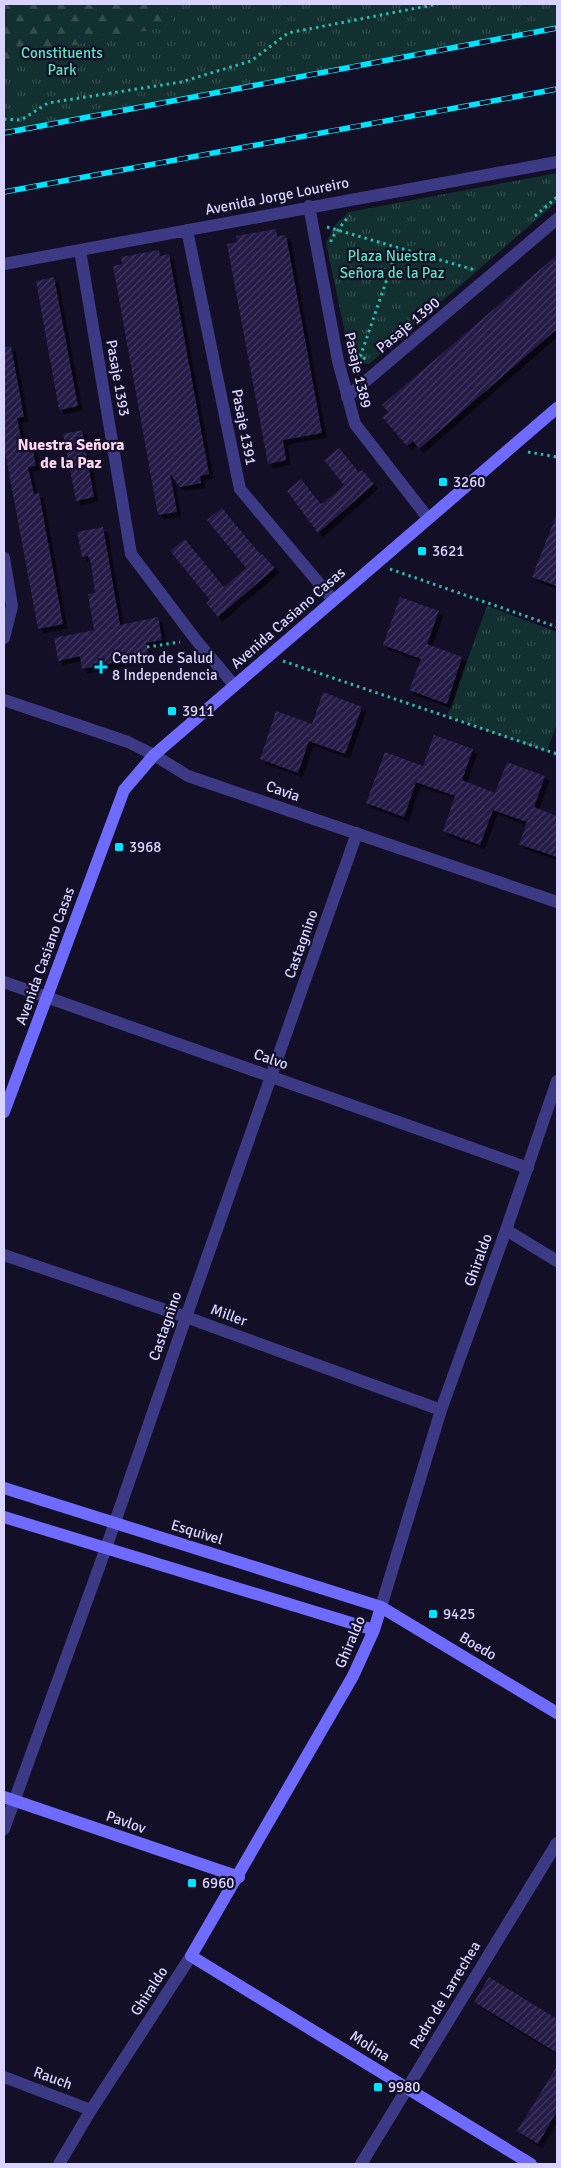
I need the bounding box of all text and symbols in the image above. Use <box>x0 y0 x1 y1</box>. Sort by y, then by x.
park label: Constituents Park <box>21 44 103 79</box>
street label: Avenida Jorge Loureiro <box>204 173 351 219</box>
park label: Plaza Nuestra Señora de la Paz <box>340 247 445 282</box>
street label: Pasaje 1390 <box>373 293 443 357</box>
street label: Pasaje 1389 <box>341 330 375 410</box>
street label: Pasaje 1393 <box>102 338 134 418</box>
street label: Pasaje 1391 <box>228 387 260 467</box>
district label: Nuestra Señora de la Paz <box>17 435 125 473</box>
place label: 3260 <box>453 473 485 491</box>
marker: 3260 <box>437 476 449 488</box>
place label: 3621 <box>432 542 464 560</box>
marker: 3621 <box>416 545 428 557</box>
street label: Avenida Casiano Casas <box>227 563 349 673</box>
place label: Centro de Salud 8 Independencia <box>112 649 218 684</box>
marker: Centro de Salud 8 Independencia <box>94 660 108 674</box>
place label: 3911 <box>182 702 214 720</box>
marker: 3911 <box>166 705 178 717</box>
street label: Cavia <box>264 777 302 805</box>
place label: 3968 <box>129 838 161 856</box>
marker: 3968 <box>113 841 125 853</box>
street label: Avenida Casiano Casas <box>12 884 78 1027</box>
street label: Castagnino <box>280 907 322 981</box>
street label: Calvo <box>251 1045 291 1073</box>
street label: Ghiraldo <box>460 1231 496 1289</box>
street label: Castagnino <box>145 1289 185 1363</box>
street label: Miller <box>208 1300 250 1330</box>
street label: Esquivel <box>169 1516 225 1548</box>
place label: 9425 <box>443 1605 475 1623</box>
marker: 9425 <box>427 1608 439 1620</box>
street label: Ghiraldo <box>331 1613 369 1671</box>
street label: Boedo <box>456 1628 500 1664</box>
street label: Pavlov <box>104 1807 149 1837</box>
place label: 6960 <box>202 1874 234 1892</box>
marker: 6960 <box>186 1877 198 1889</box>
street label: Pedro de Larrechea <box>406 1938 484 2052</box>
street label: Ghiraldo <box>126 1963 172 2019</box>
street label: Molina <box>347 2027 393 2065</box>
street label: Rauch <box>31 2063 75 2093</box>
place label: 9980 <box>388 2078 420 2096</box>
marker: 9980 <box>372 2081 384 2093</box>

